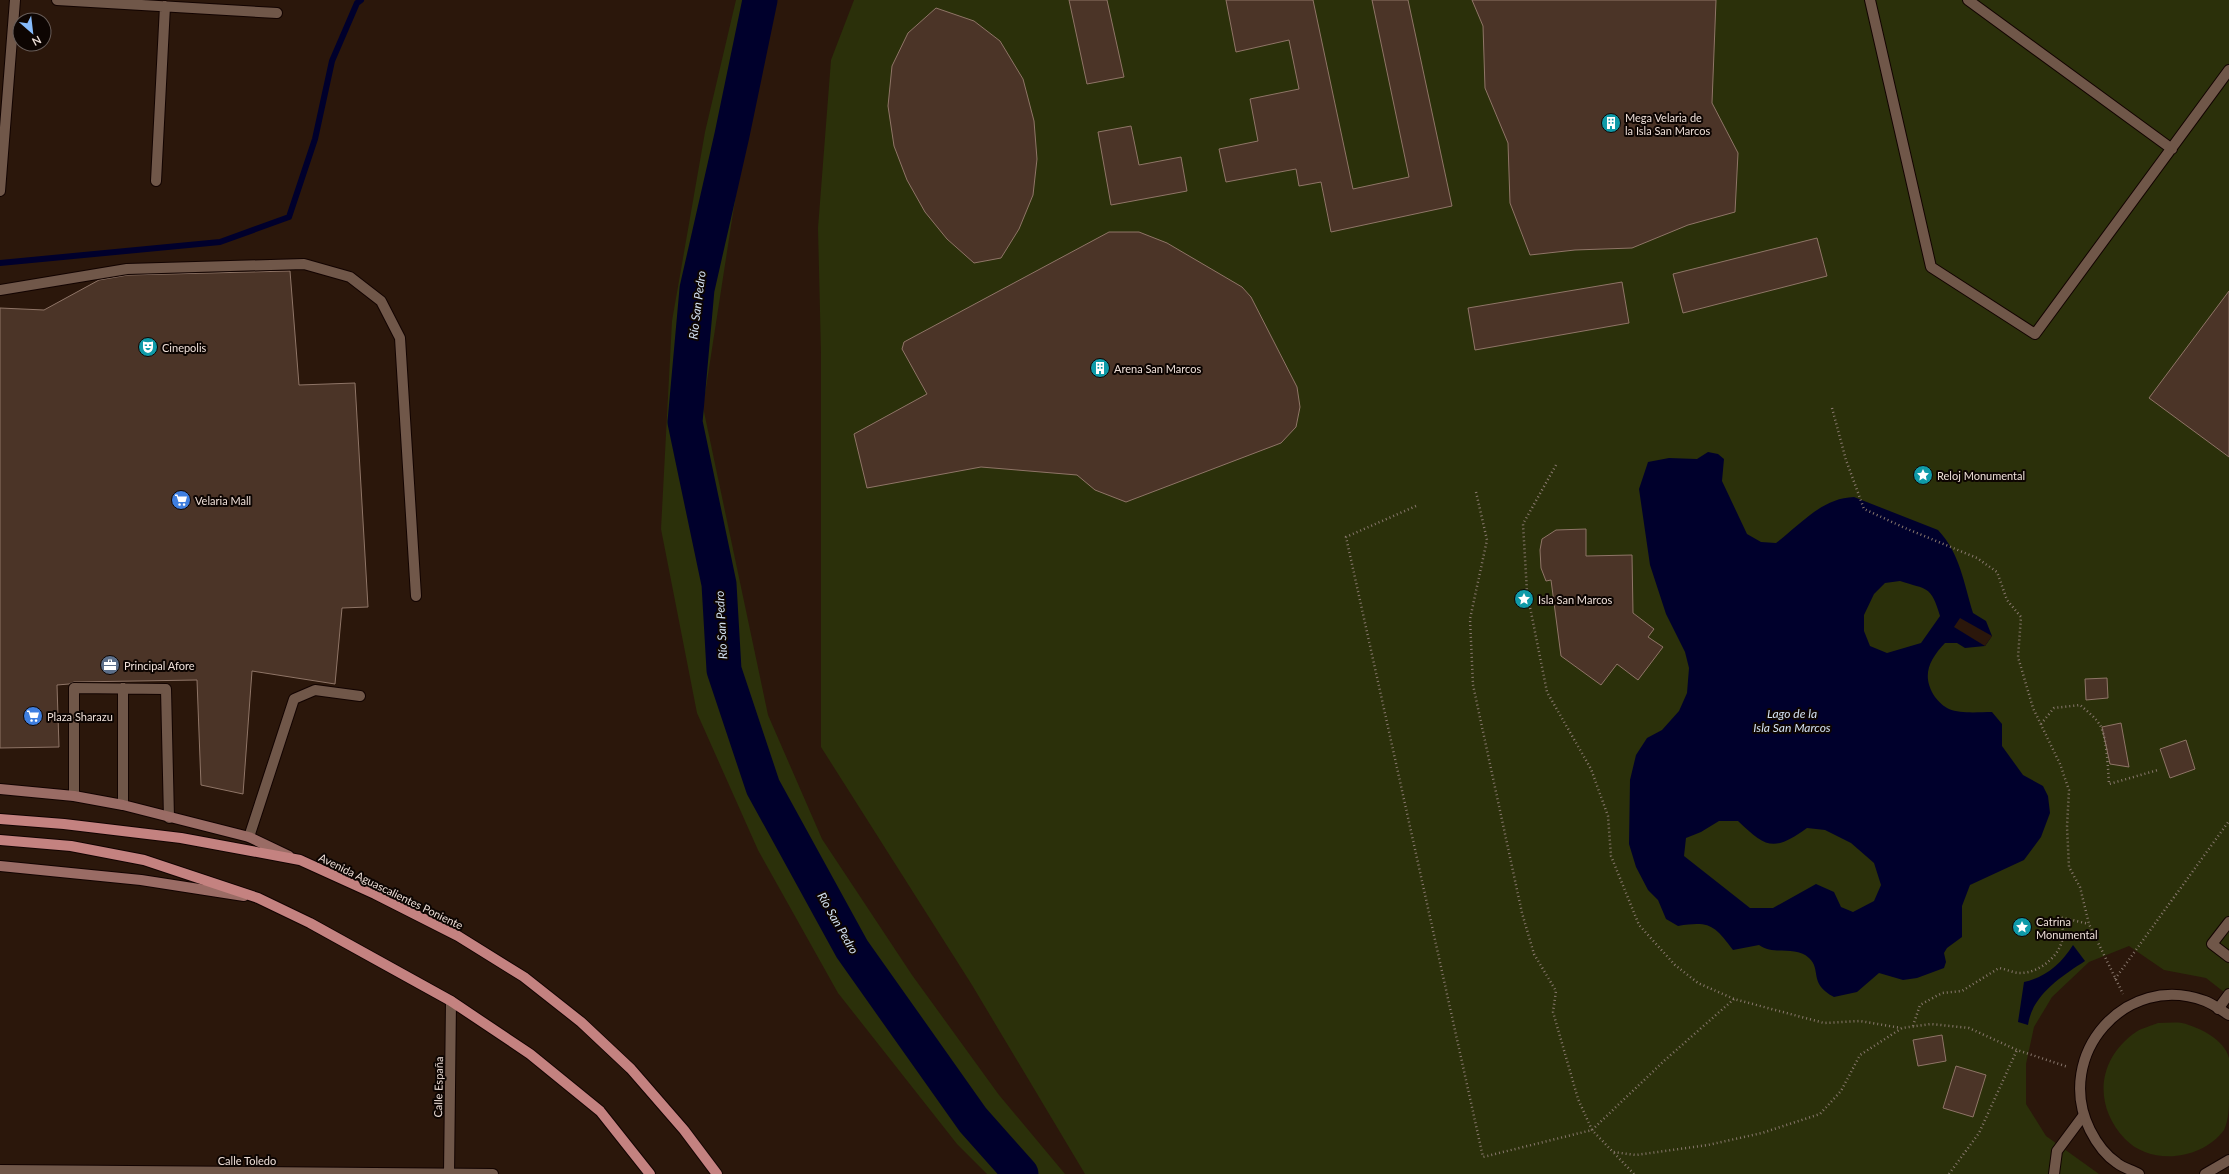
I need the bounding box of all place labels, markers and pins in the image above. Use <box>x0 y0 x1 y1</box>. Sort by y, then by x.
place label: Mega Velaria de la Isla San Marcos <box>1625 111 1710 137</box>
building icon: Mega Velaria de la Isla San Marcos <box>1600 112 1622 134</box>
theatre icon: Cinepolis <box>137 336 159 358</box>
place label: Cinepolis <box>162 341 207 354</box>
building icon: Arena San Marcos <box>1089 357 1111 379</box>
place label: Arena San Marcos <box>1114 362 1201 375</box>
place icon: Reloj Monumental <box>1912 464 1934 486</box>
place label: Reloj Monumental <box>1937 469 2025 482</box>
supermarket icon: Velaria Mall <box>170 489 192 511</box>
place label: Velaria Mall <box>195 494 251 507</box>
place icon: Isla San Marcos <box>1513 588 1535 610</box>
place label: Isla San Marcos <box>1538 593 1613 606</box>
office icon: Principal Afore <box>99 654 121 676</box>
place label: Principal Afore <box>124 659 195 672</box>
supermarket icon: Plaza Sharazu <box>22 705 44 727</box>
place label: Plaza Sharazu <box>47 710 113 723</box>
place label: Catrina Monumental <box>2036 915 2097 941</box>
place icon: Catrina Monumental <box>2011 916 2033 938</box>

